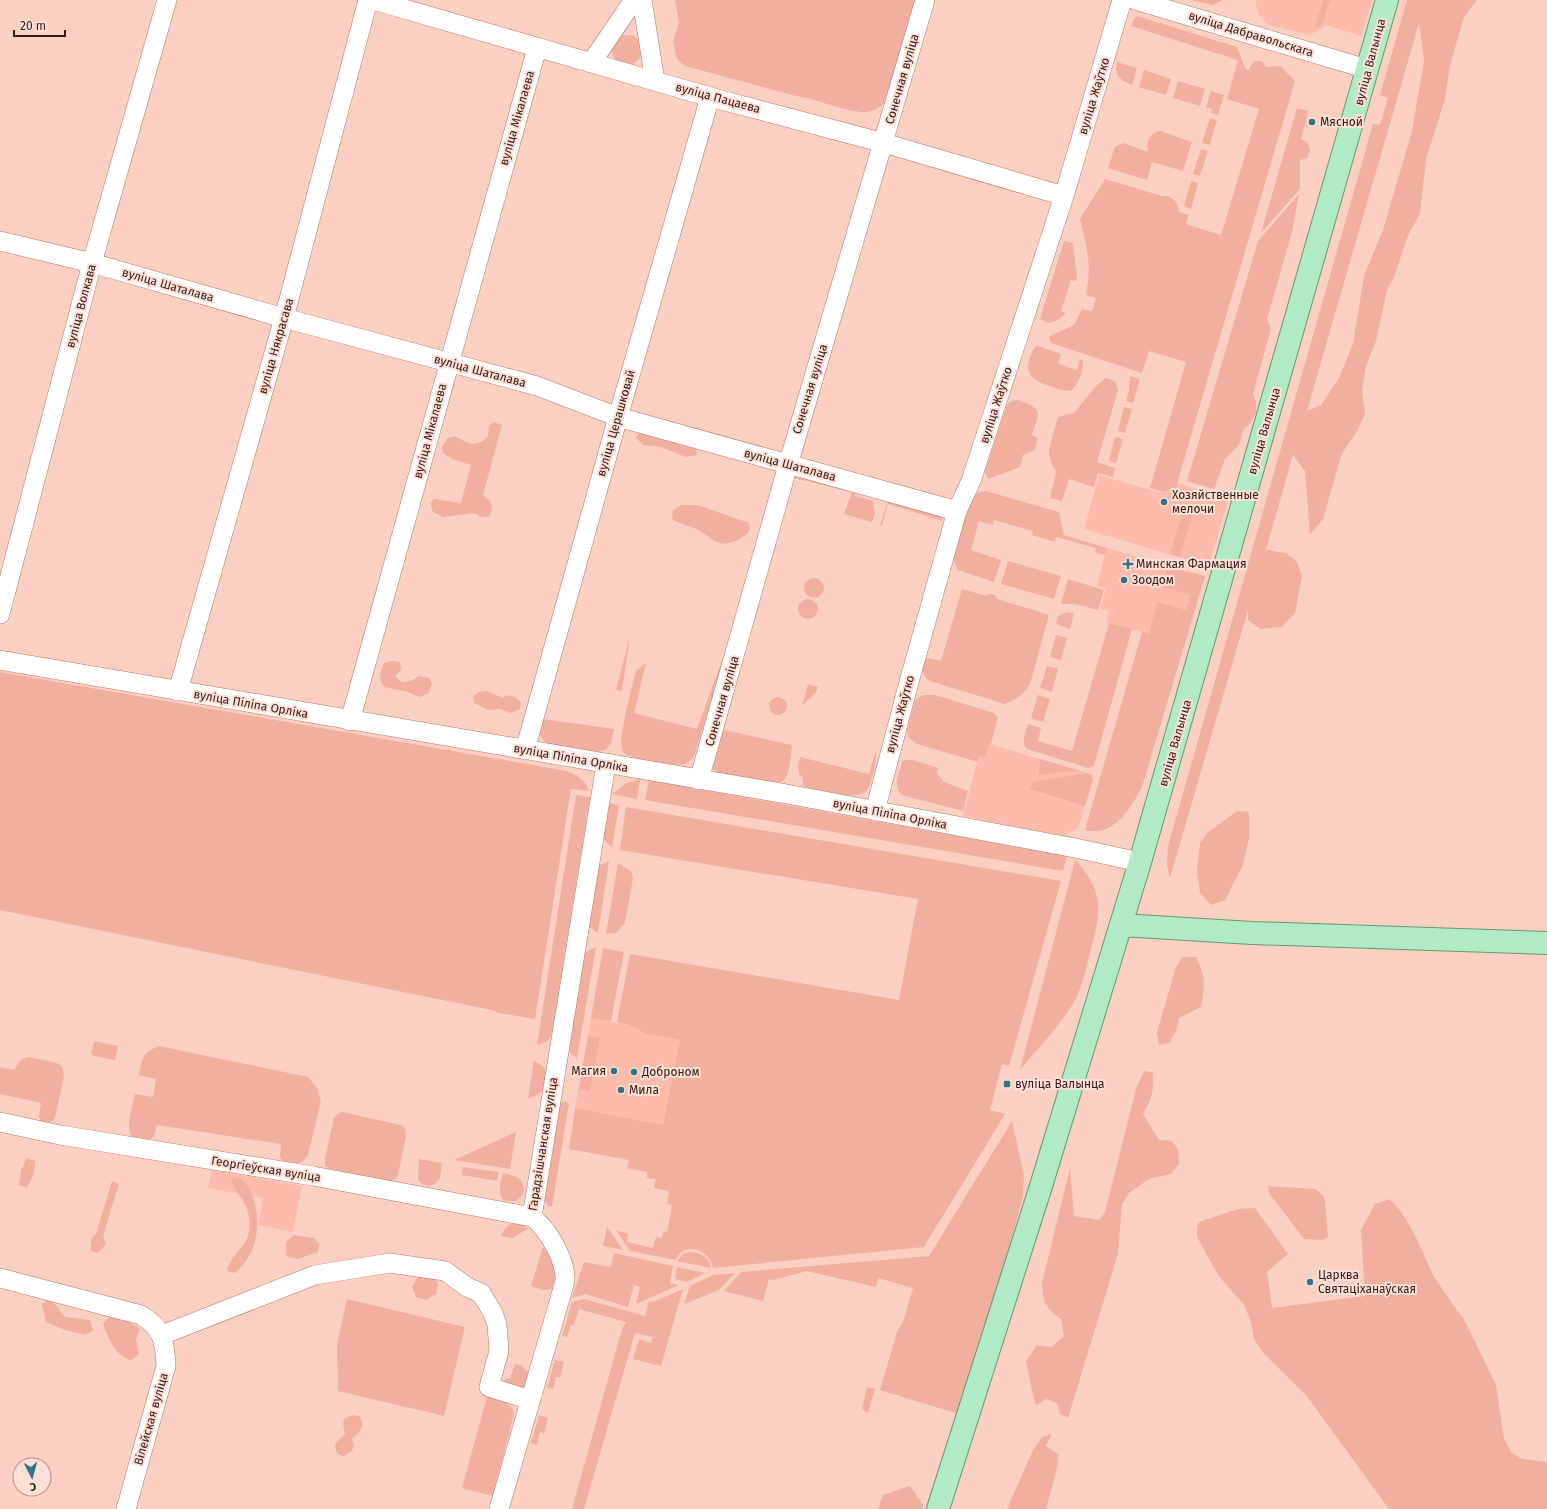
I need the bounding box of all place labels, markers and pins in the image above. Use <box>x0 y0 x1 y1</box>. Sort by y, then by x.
place label: Мясной <box>1320 115 1363 129</box>
marker: Мясной <box>1307 117 1317 127</box>
place label: Хозяйственные мелочи <box>1172 488 1259 516</box>
marker: Хозяйственные мелочи <box>1159 497 1169 507</box>
place label: Минская Фармация <box>1136 557 1247 571</box>
marker: Минская Фармация <box>1123 559 1133 569</box>
place label: Зоодом <box>1132 573 1174 587</box>
marker: Зоодом <box>1119 575 1129 585</box>
place label: Магия <box>571 1064 606 1078</box>
place label: Доброном <box>641 1065 700 1079</box>
marker: Магия <box>609 1066 619 1076</box>
marker: Доброном <box>629 1067 639 1077</box>
place label: вуліца Валынца <box>1015 1077 1105 1091</box>
marker: вуліца Валынца <box>1002 1079 1012 1089</box>
place label: Мила <box>629 1083 659 1097</box>
marker: Мила <box>616 1085 626 1095</box>
place label: Царква Святаціханаўская <box>1318 1268 1416 1296</box>
marker: Царква Святаціханаўская <box>1305 1277 1315 1287</box>

